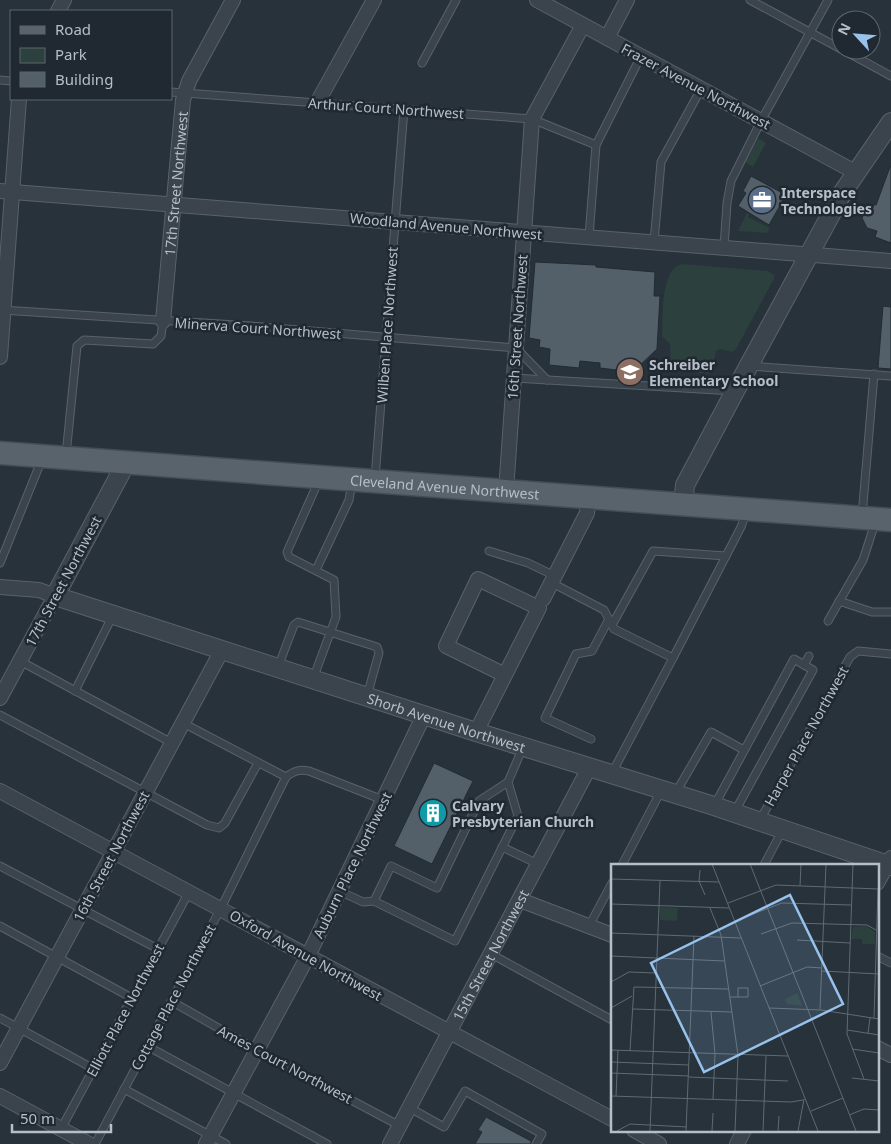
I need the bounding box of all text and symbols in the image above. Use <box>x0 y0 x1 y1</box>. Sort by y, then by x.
legend <box>10 10 172 100</box>
north arrow <box>831 10 881 60</box>
text: Road <box>55 19 91 39</box>
text: N <box>833 20 855 38</box>
street label: Frazer Avenue Northwest <box>618 39 774 133</box>
text: Park <box>55 44 87 64</box>
text: Building <box>55 69 113 89</box>
street label: Arthur Court Northwest <box>307 93 465 123</box>
street label: 17th Street Northwest <box>159 110 191 257</box>
place label: Interspace Technologies <box>781 183 872 218</box>
office icon: Interspace Technologies <box>747 185 777 215</box>
street label: Woodland Avenue Northwest <box>349 208 543 244</box>
street label: Wilben Place Northwest <box>372 246 402 404</box>
street label: 16th Street Northwest <box>502 254 532 400</box>
street label: Minerva Court Northwest <box>174 313 342 343</box>
place label: Schreiber Elementary School <box>649 355 779 390</box>
school or university icon: Schreiber Elementary School <box>615 357 645 387</box>
street label: Cleveland Avenue Northwest <box>349 470 540 503</box>
street label: 17th Street Northwest <box>20 512 106 650</box>
street label: Harper Place Northwest <box>760 663 852 809</box>
street label: Shorb Avenue Northwest <box>365 688 528 756</box>
street label: 16th Street Northwest <box>68 787 154 925</box>
street label: Auburn Place Northwest <box>308 789 396 941</box>
place label: Calvary Presbyterian Church <box>452 796 594 831</box>
building icon: Calvary Presbyterian Church <box>418 798 448 828</box>
inset map <box>611 864 878 1132</box>
street label: 15th Street Northwest <box>448 886 533 1024</box>
street label: Oxford Avenue Northwest <box>226 905 386 1005</box>
street label: Cottage Place Northwest <box>126 921 220 1073</box>
street label: Elliott Place Northwest <box>82 940 168 1080</box>
street label: Ames Court Northwest <box>214 1020 356 1108</box>
scale bar <box>12 1102 111 1134</box>
text: 50 m <box>20 1108 55 1128</box>

